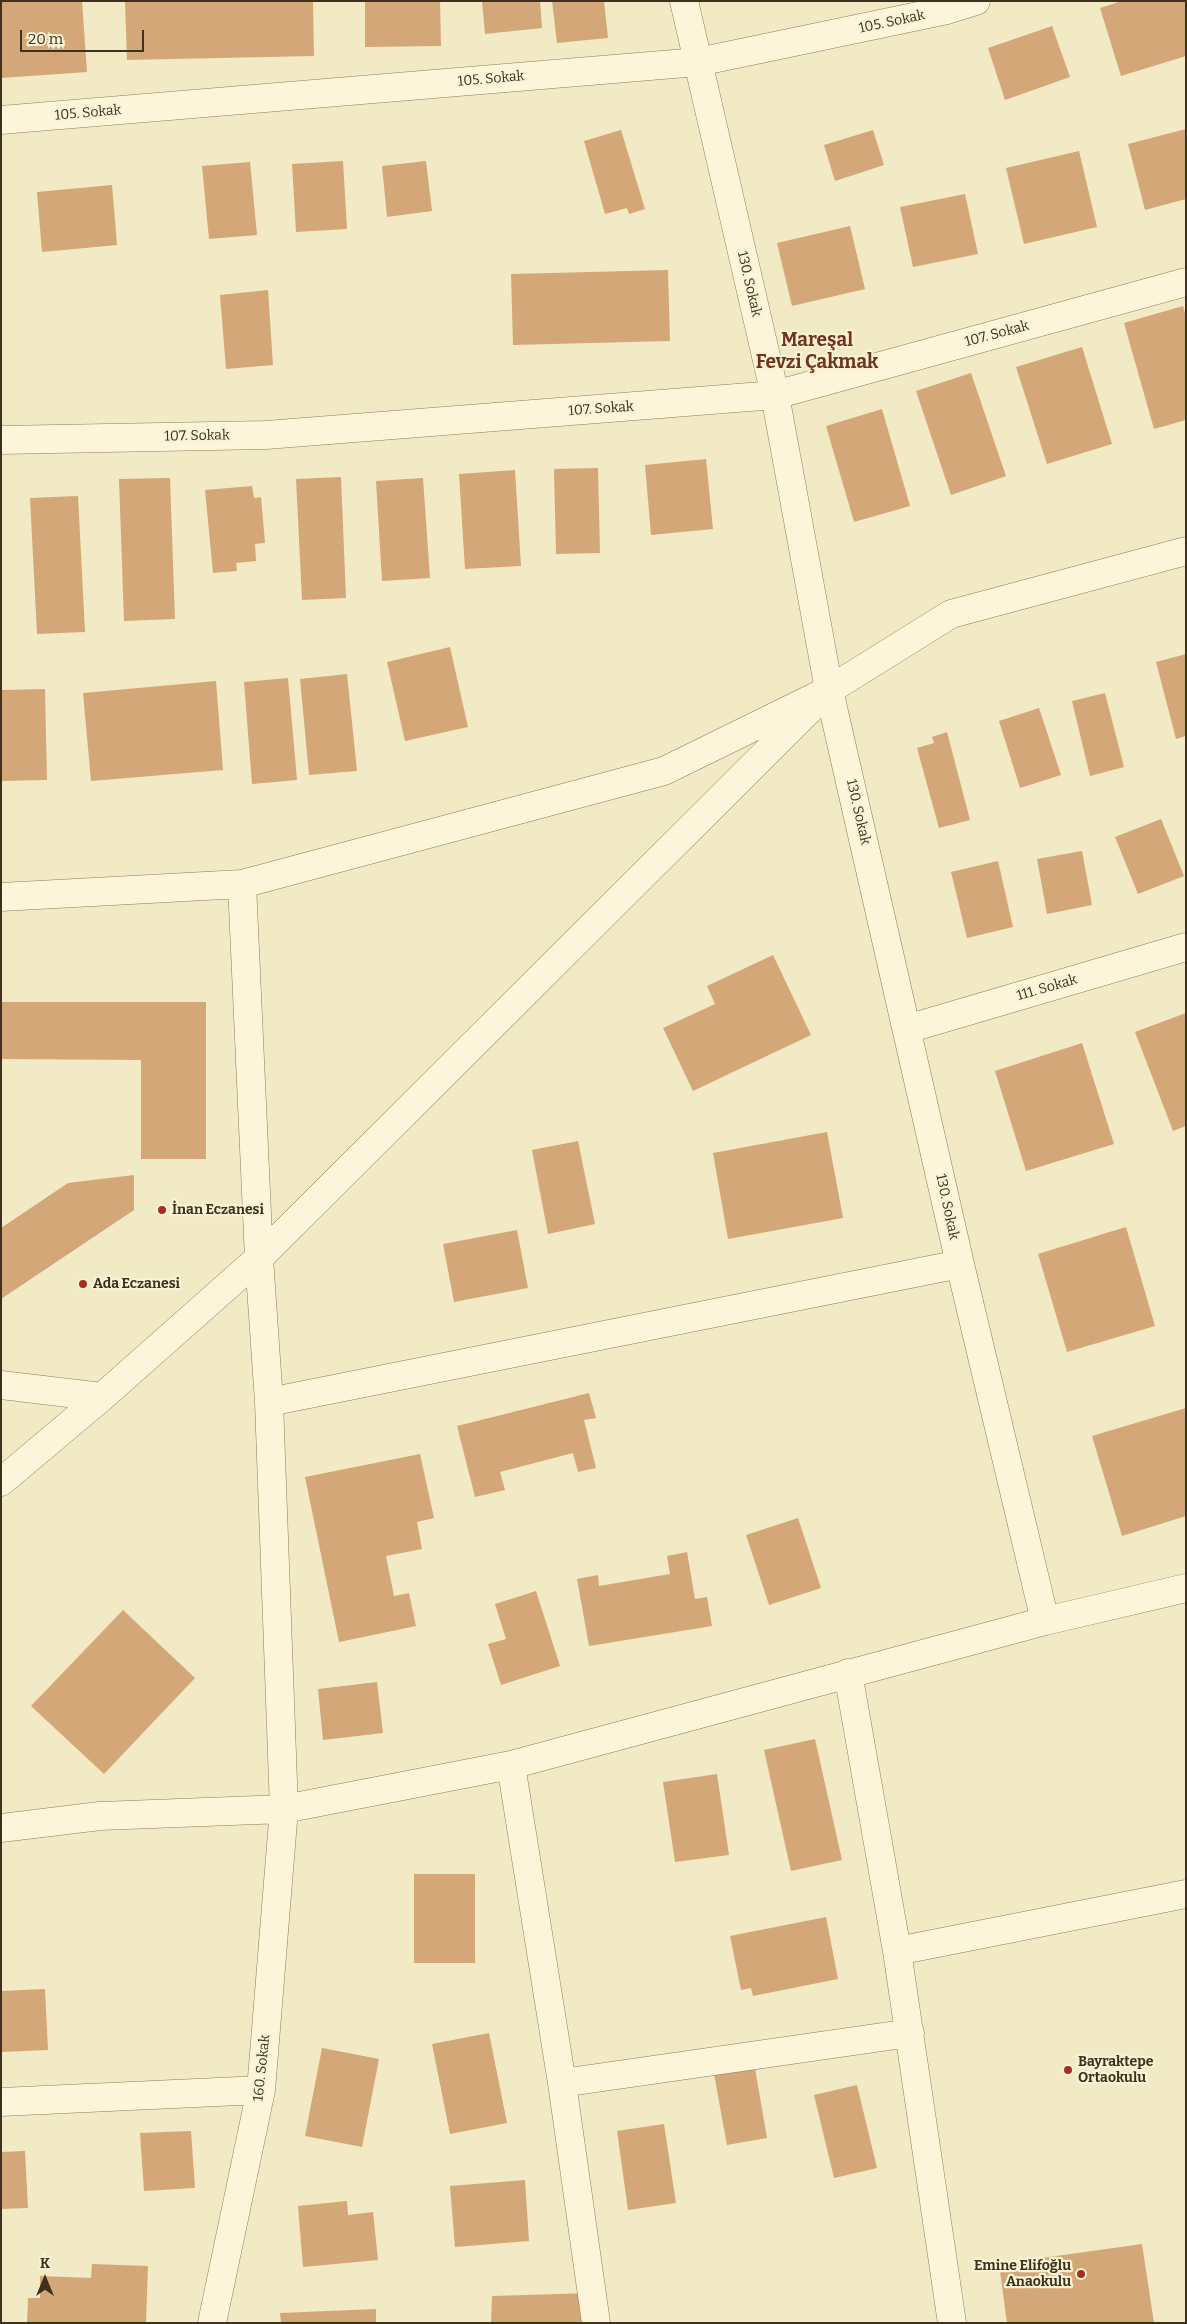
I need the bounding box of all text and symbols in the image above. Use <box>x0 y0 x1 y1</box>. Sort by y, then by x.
street label: 105. Sokak <box>857 7 927 37</box>
scale bar <box>22 20 146 52</box>
text: 20 m <box>28 30 63 48</box>
street label: 105. Sokak <box>457 68 525 90</box>
street label: 105. Sokak <box>54 102 122 124</box>
street label: 130. Sokak <box>733 249 765 319</box>
street label: 107. Sokak <box>963 317 1031 351</box>
district label: Mareşal Fevzi Çakmak <box>756 330 878 374</box>
street label: 107. Sokak <box>568 398 634 420</box>
street label: 107. Sokak <box>164 427 230 445</box>
street label: 130. Sokak <box>842 777 874 847</box>
street label: 111. Sokak <box>1015 971 1079 1005</box>
street label: 130. Sokak <box>932 1172 962 1242</box>
place label: İnan Eczanesi <box>172 1202 264 1218</box>
marker: İnan Eczanesi <box>156 1204 168 1216</box>
place label: Ada Eczanesi <box>93 1276 180 1292</box>
marker: Ada Eczanesi <box>77 1278 89 1290</box>
street label: 160. Sokak <box>250 2034 274 2102</box>
place label: Bayraktepe Ortaokulu <box>1078 2054 1153 2086</box>
marker: Bayraktepe Ortaokulu <box>1062 2064 1074 2076</box>
north arrow <box>20 2254 70 2304</box>
text: K <box>40 2255 50 2272</box>
place label: Emine Elifoğlu Anaokulu <box>974 2258 1071 2290</box>
marker: Emine Elifoğlu Anaokulu <box>1075 2268 1087 2280</box>

